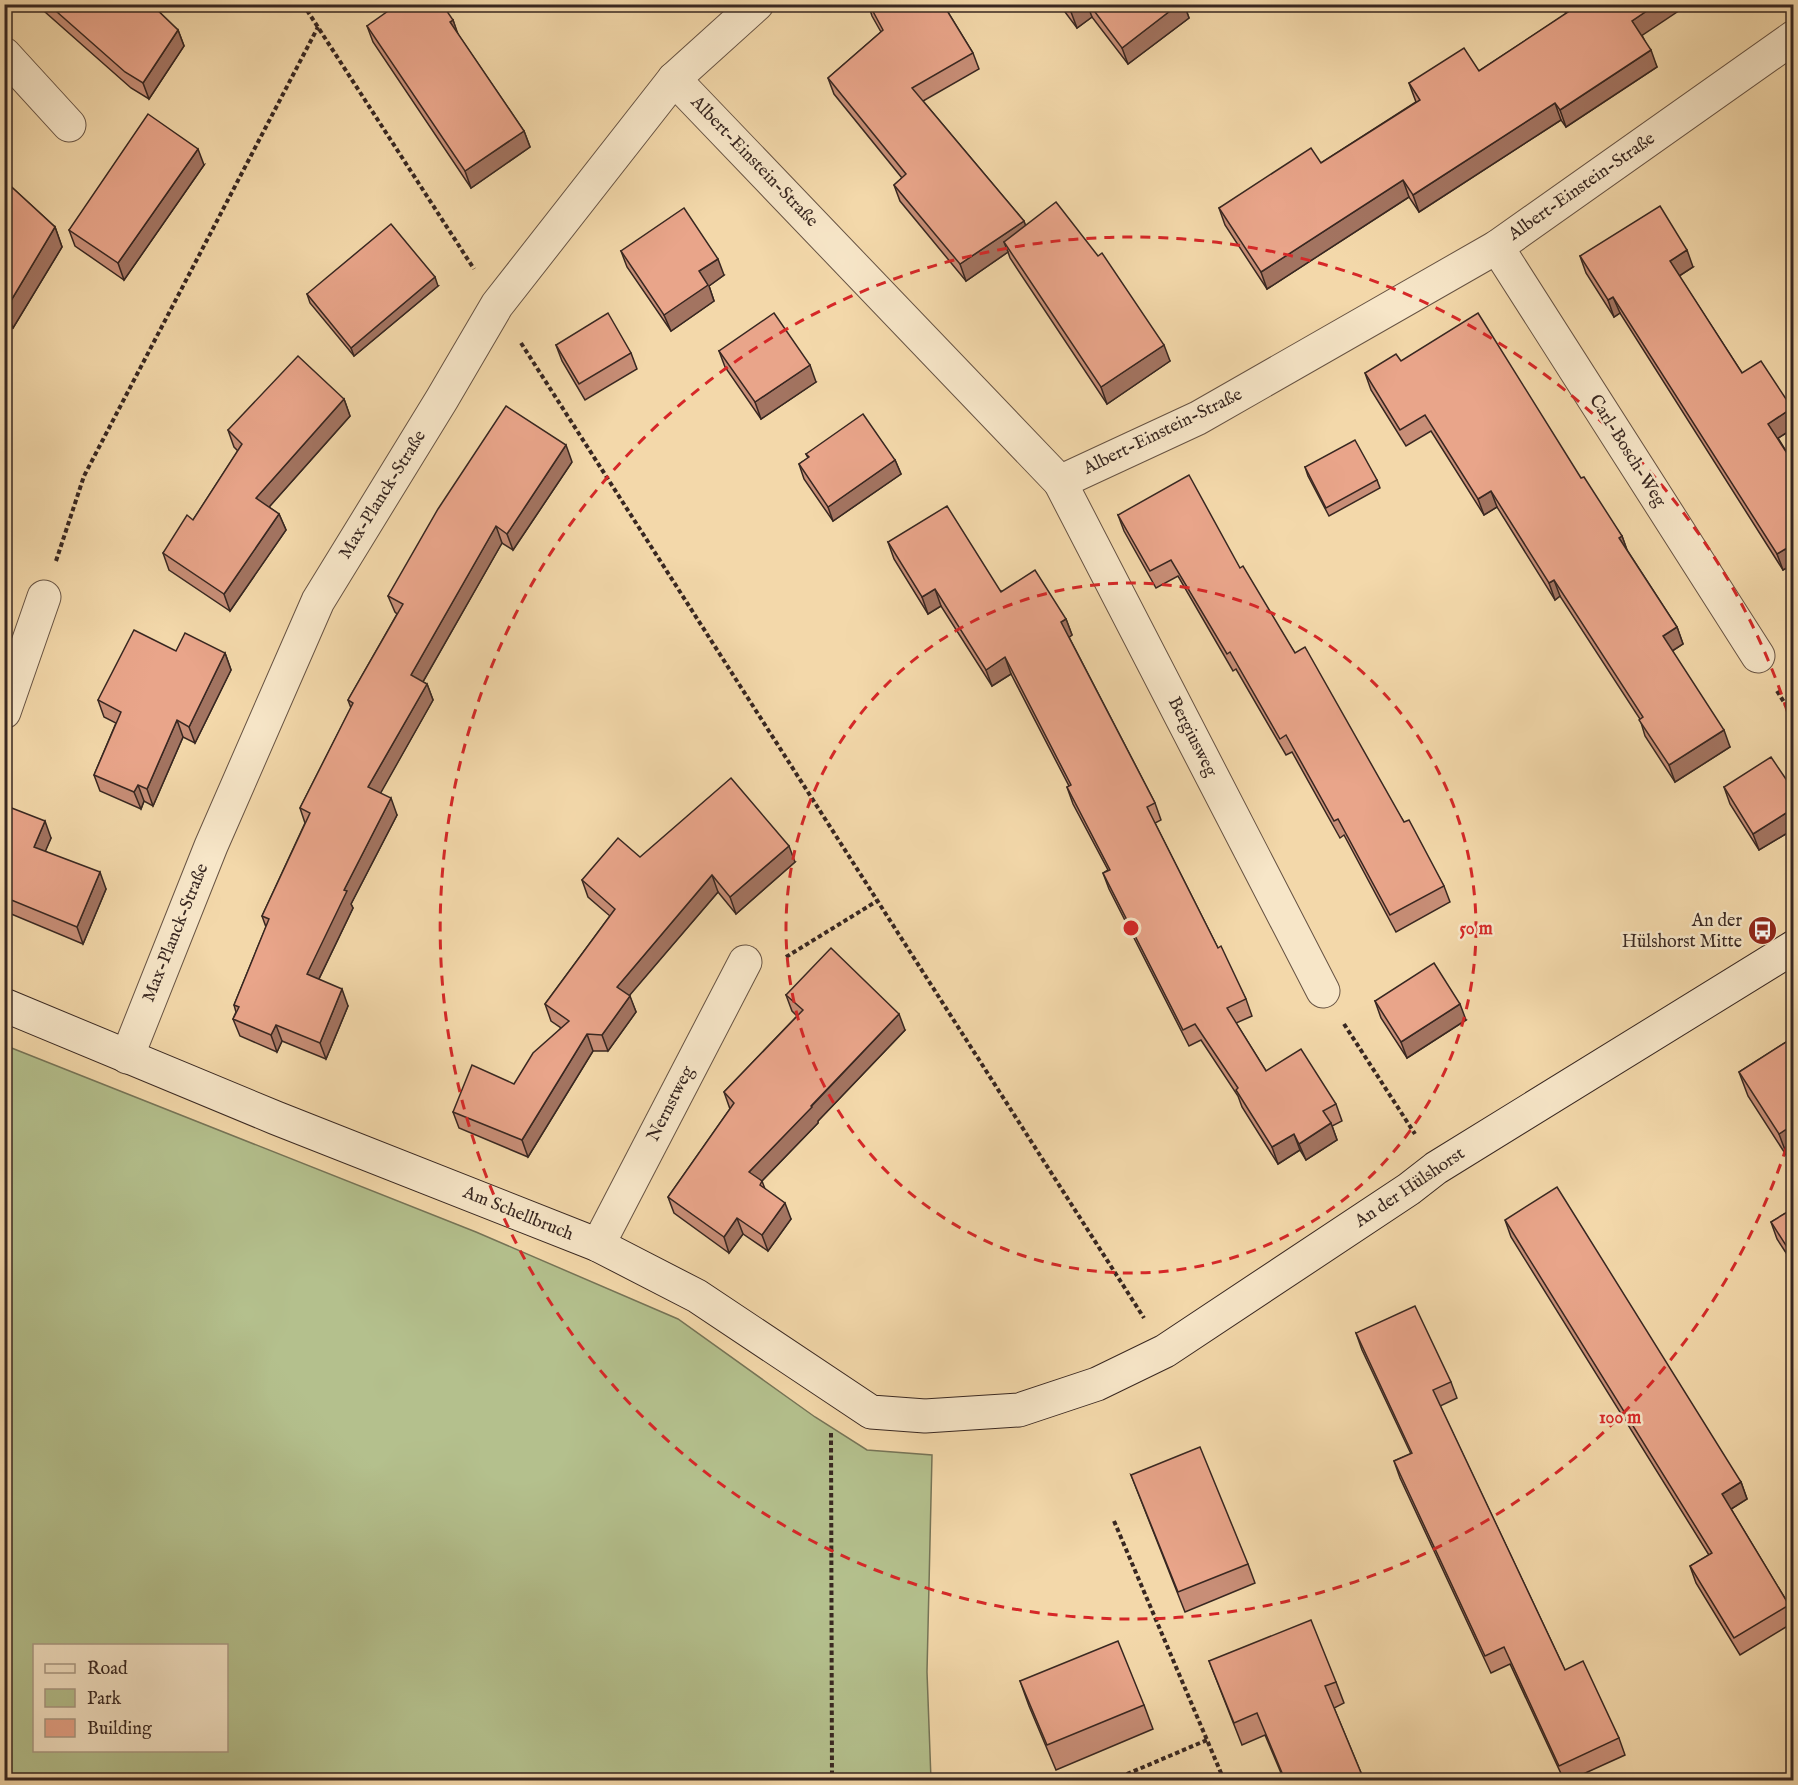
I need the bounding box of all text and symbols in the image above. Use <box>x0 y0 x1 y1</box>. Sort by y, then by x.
street label: Albert-Einstein-Straße <box>685 91 823 233</box>
street label: Albert-Einstein-Straße <box>1503 128 1660 247</box>
street label: Albert-Einstein-Straße <box>1079 384 1246 481</box>
street label: Carl-Bosch-Weg <box>1583 390 1671 512</box>
street label: Max-Planck-Straße <box>334 426 432 564</box>
street label: Bergiusweg <box>1162 693 1222 781</box>
street label: Max-Planck-Straße <box>138 860 214 1006</box>
place label: An der Hülshorst Mitte <box>1622 910 1742 954</box>
bus stop icon: An der Hülshorst Mitte <box>1747 915 1779 947</box>
centre of rings <box>1121 918 1141 938</box>
text: 50 m <box>1459 918 1493 941</box>
street label: Nernstweg <box>642 1062 700 1146</box>
street label: An der Hülshorst <box>1350 1143 1470 1234</box>
street label: Am Schellbruch <box>458 1181 577 1247</box>
text: 100 m <box>1599 1407 1641 1430</box>
legend <box>33 1644 228 1752</box>
text: Road <box>87 1658 128 1681</box>
text: Park <box>87 1688 122 1711</box>
text: Building <box>87 1718 152 1741</box>

